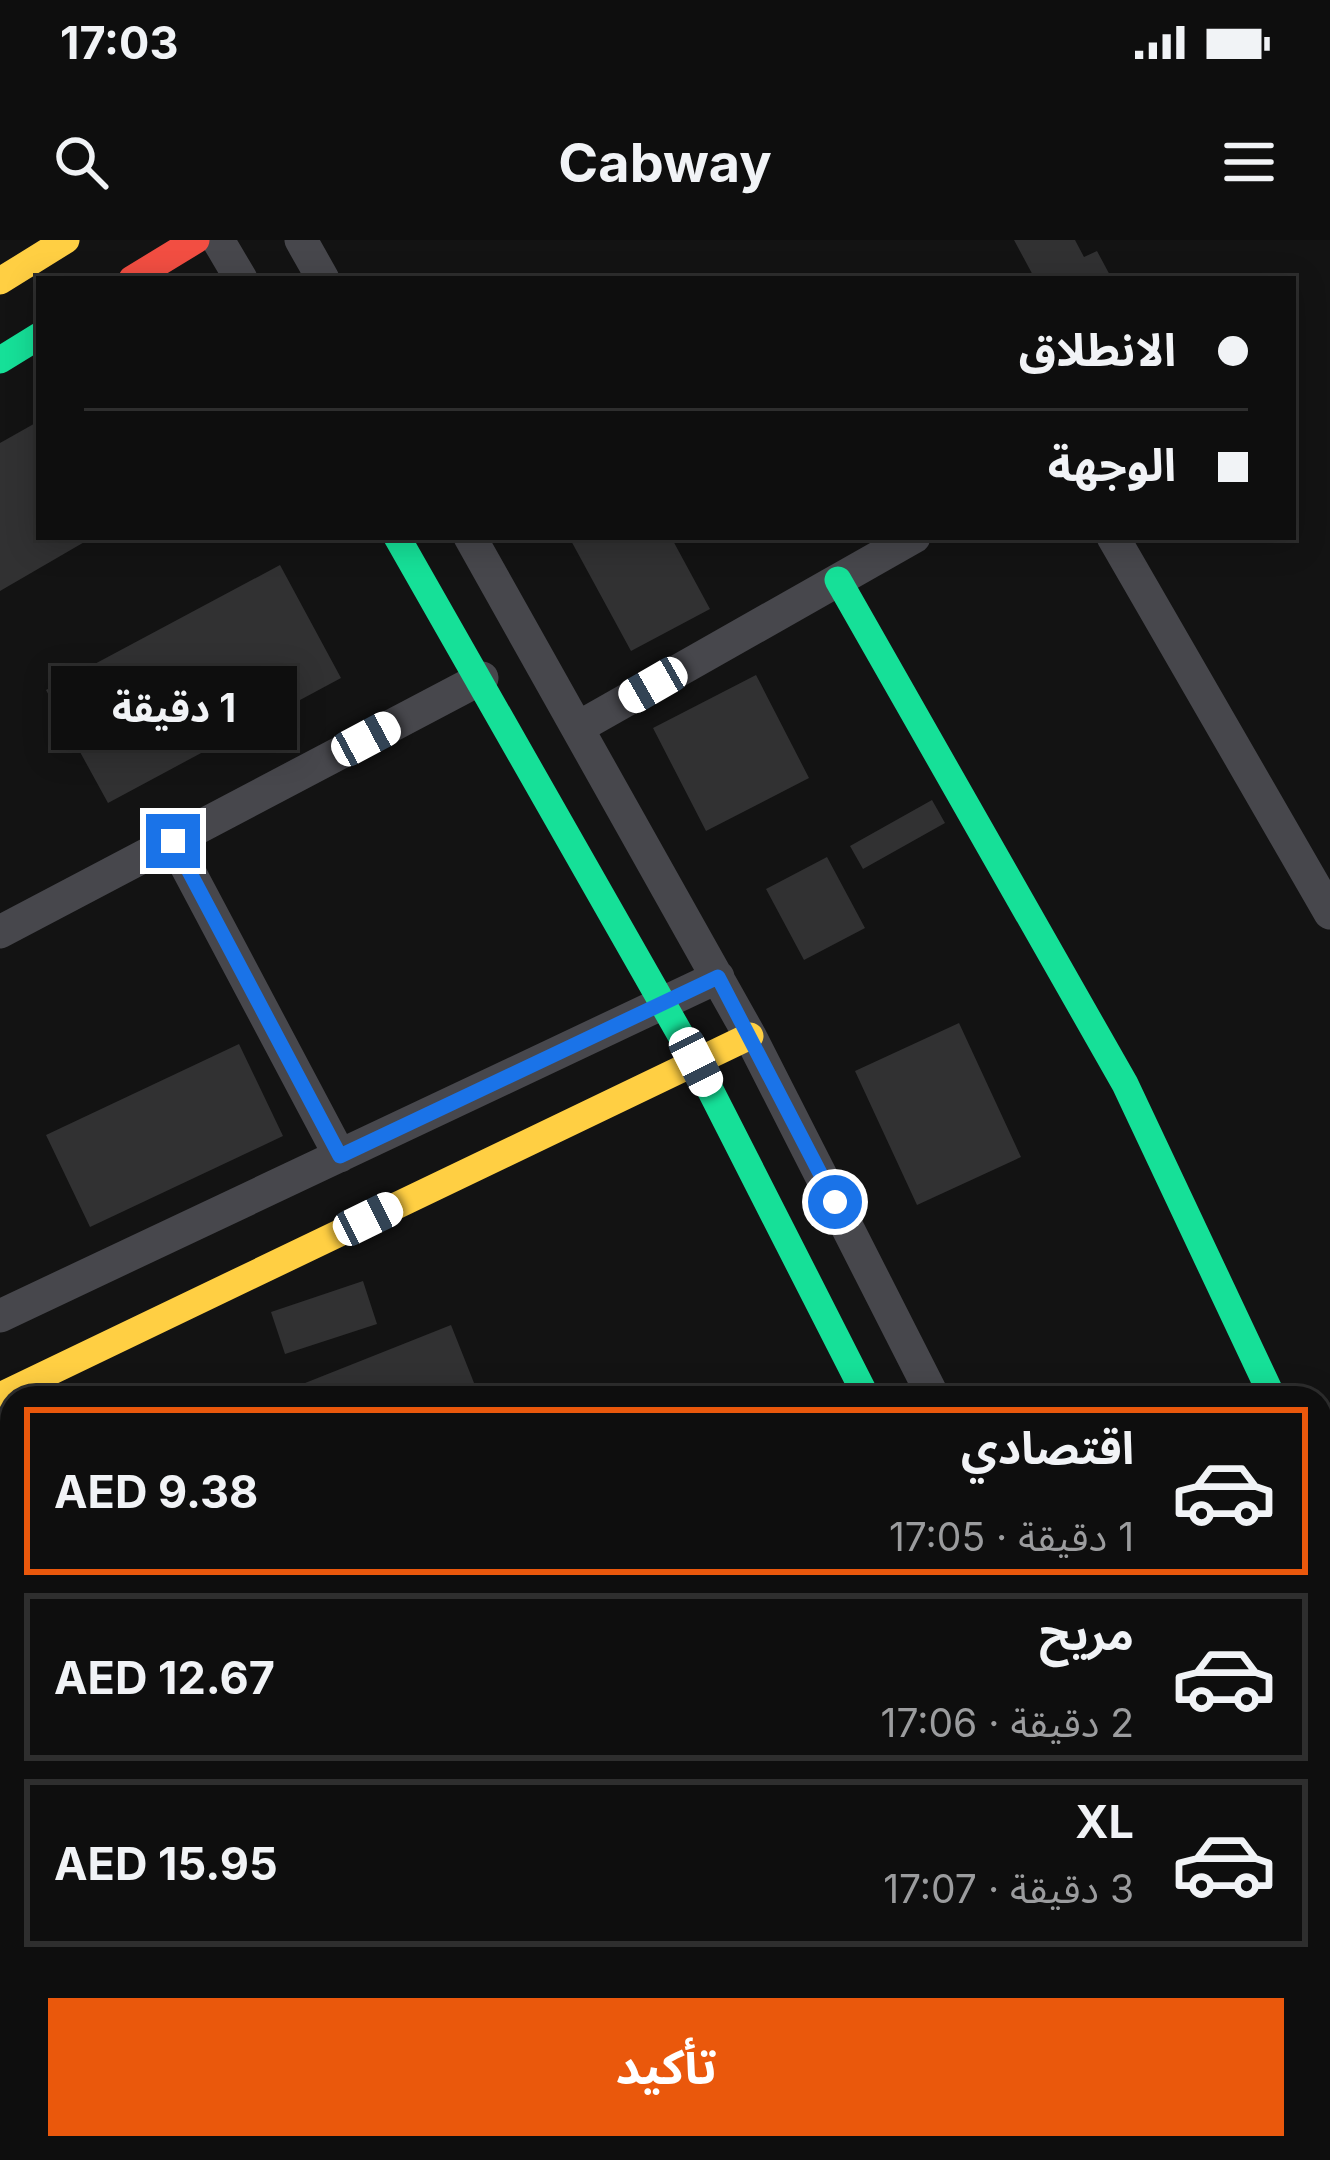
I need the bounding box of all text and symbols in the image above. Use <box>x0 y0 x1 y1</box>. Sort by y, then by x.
text: 17:03 <box>60 15 178 70</box>
icon: search <box>48 129 114 195</box>
icon: menu <box>1216 129 1282 195</box>
text: Cabway <box>558 130 772 195</box>
text: الانطلاق <box>1019 322 1176 377</box>
text: الوجهة <box>1048 437 1176 492</box>
car <box>613 651 693 719</box>
callout: 1 دقيقة <box>50 667 296 751</box>
text: 1 دقيقة <box>112 684 236 731</box>
car <box>326 706 406 772</box>
route end <box>146 814 200 868</box>
car <box>664 1022 728 1102</box>
route start <box>808 1175 862 1229</box>
car <box>328 1187 408 1251</box>
text: اقتصادي <box>961 1420 1134 1475</box>
icon: car <box>1170 1437 1278 1545</box>
text: AED 9.38 <box>54 1464 258 1519</box>
text: 1 دقيقة · 17:05 <box>889 1513 1134 1560</box>
text: مريح <box>1039 1606 1134 1661</box>
icon: car <box>1170 1623 1278 1731</box>
text: AED 12.67 <box>54 1650 275 1705</box>
text: 2 دقيقة · 17:06 <box>881 1699 1134 1746</box>
text: XL <box>1075 1794 1134 1849</box>
icon: car <box>1170 1809 1278 1917</box>
text: AED 15.95 <box>54 1836 278 1891</box>
text: 3 دقيقة · 17:07 <box>883 1865 1134 1912</box>
button: تأكيد <box>48 1998 1284 2136</box>

